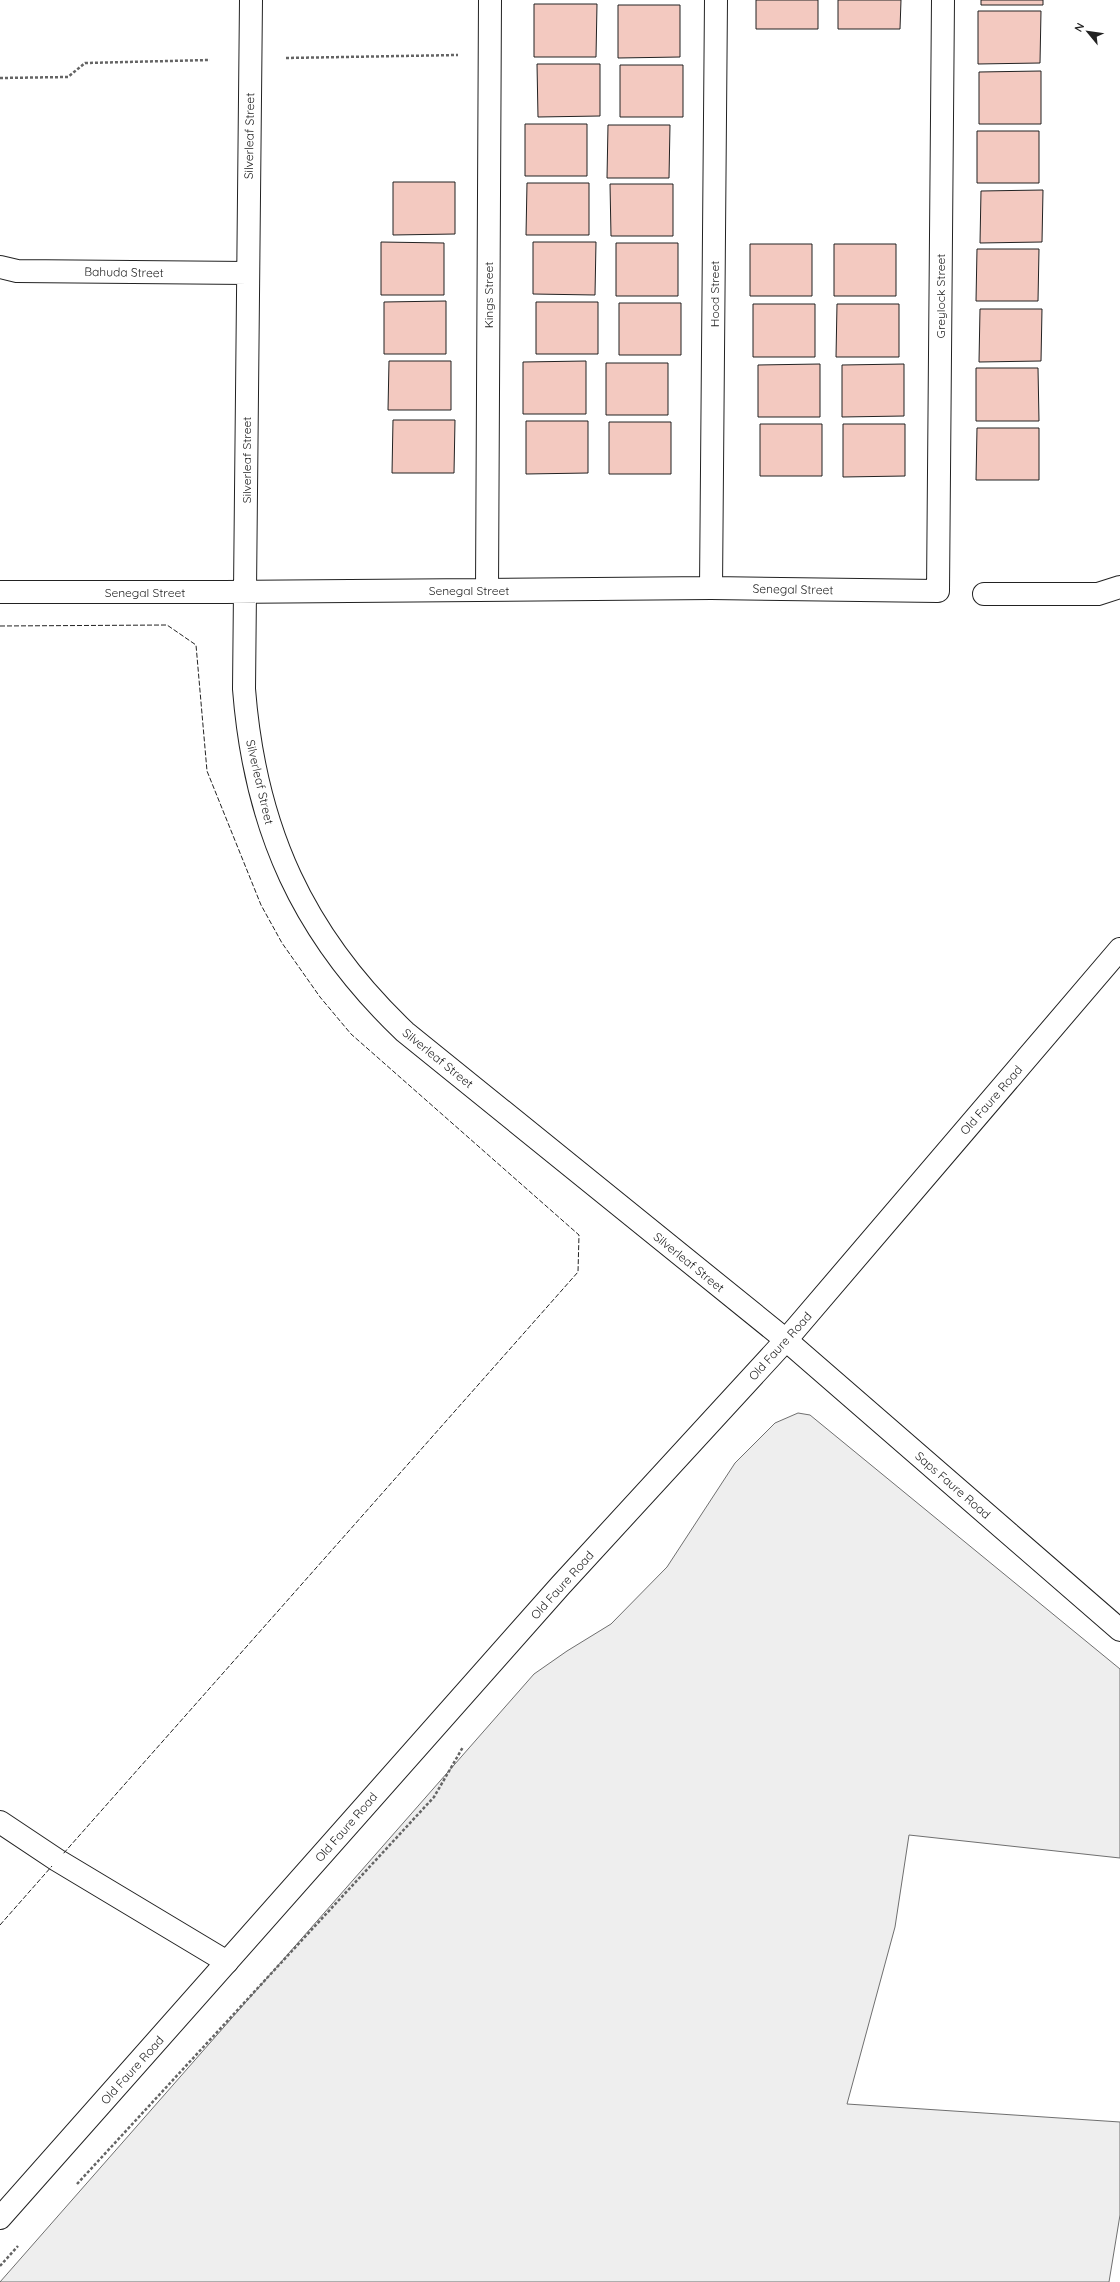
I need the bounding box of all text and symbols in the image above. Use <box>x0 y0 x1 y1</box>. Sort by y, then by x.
north arrow <box>1068 12 1108 52</box>
text: N <box>1071 20 1087 34</box>
street label: Silverleaf Street <box>241 93 257 179</box>
street label: Greylock Street <box>933 254 948 338</box>
street label: Hood Street <box>707 261 722 327</box>
street label: Kings Street <box>481 262 496 328</box>
street label: Bahuda Street <box>84 264 164 280</box>
street label: Silverleaf Street <box>239 417 254 503</box>
street label: Senegal Street <box>753 581 833 597</box>
street label: Senegal Street <box>429 583 509 598</box>
street label: Senegal Street <box>105 585 185 600</box>
street label: Silverleaf Street <box>243 738 277 826</box>
street label: Silverleaf Street <box>400 1025 476 1091</box>
street label: Old Faure Road <box>957 1062 1025 1138</box>
street label: Silverleaf Street <box>651 1229 727 1295</box>
street label: Old Faure Road <box>745 1309 815 1383</box>
street label: Saps Faure Road <box>912 1448 994 1522</box>
street label: Old Faure Road <box>527 1548 597 1622</box>
street label: Old Faure Road <box>312 1789 380 1865</box>
street label: Old Faure Road <box>97 2033 167 2107</box>

